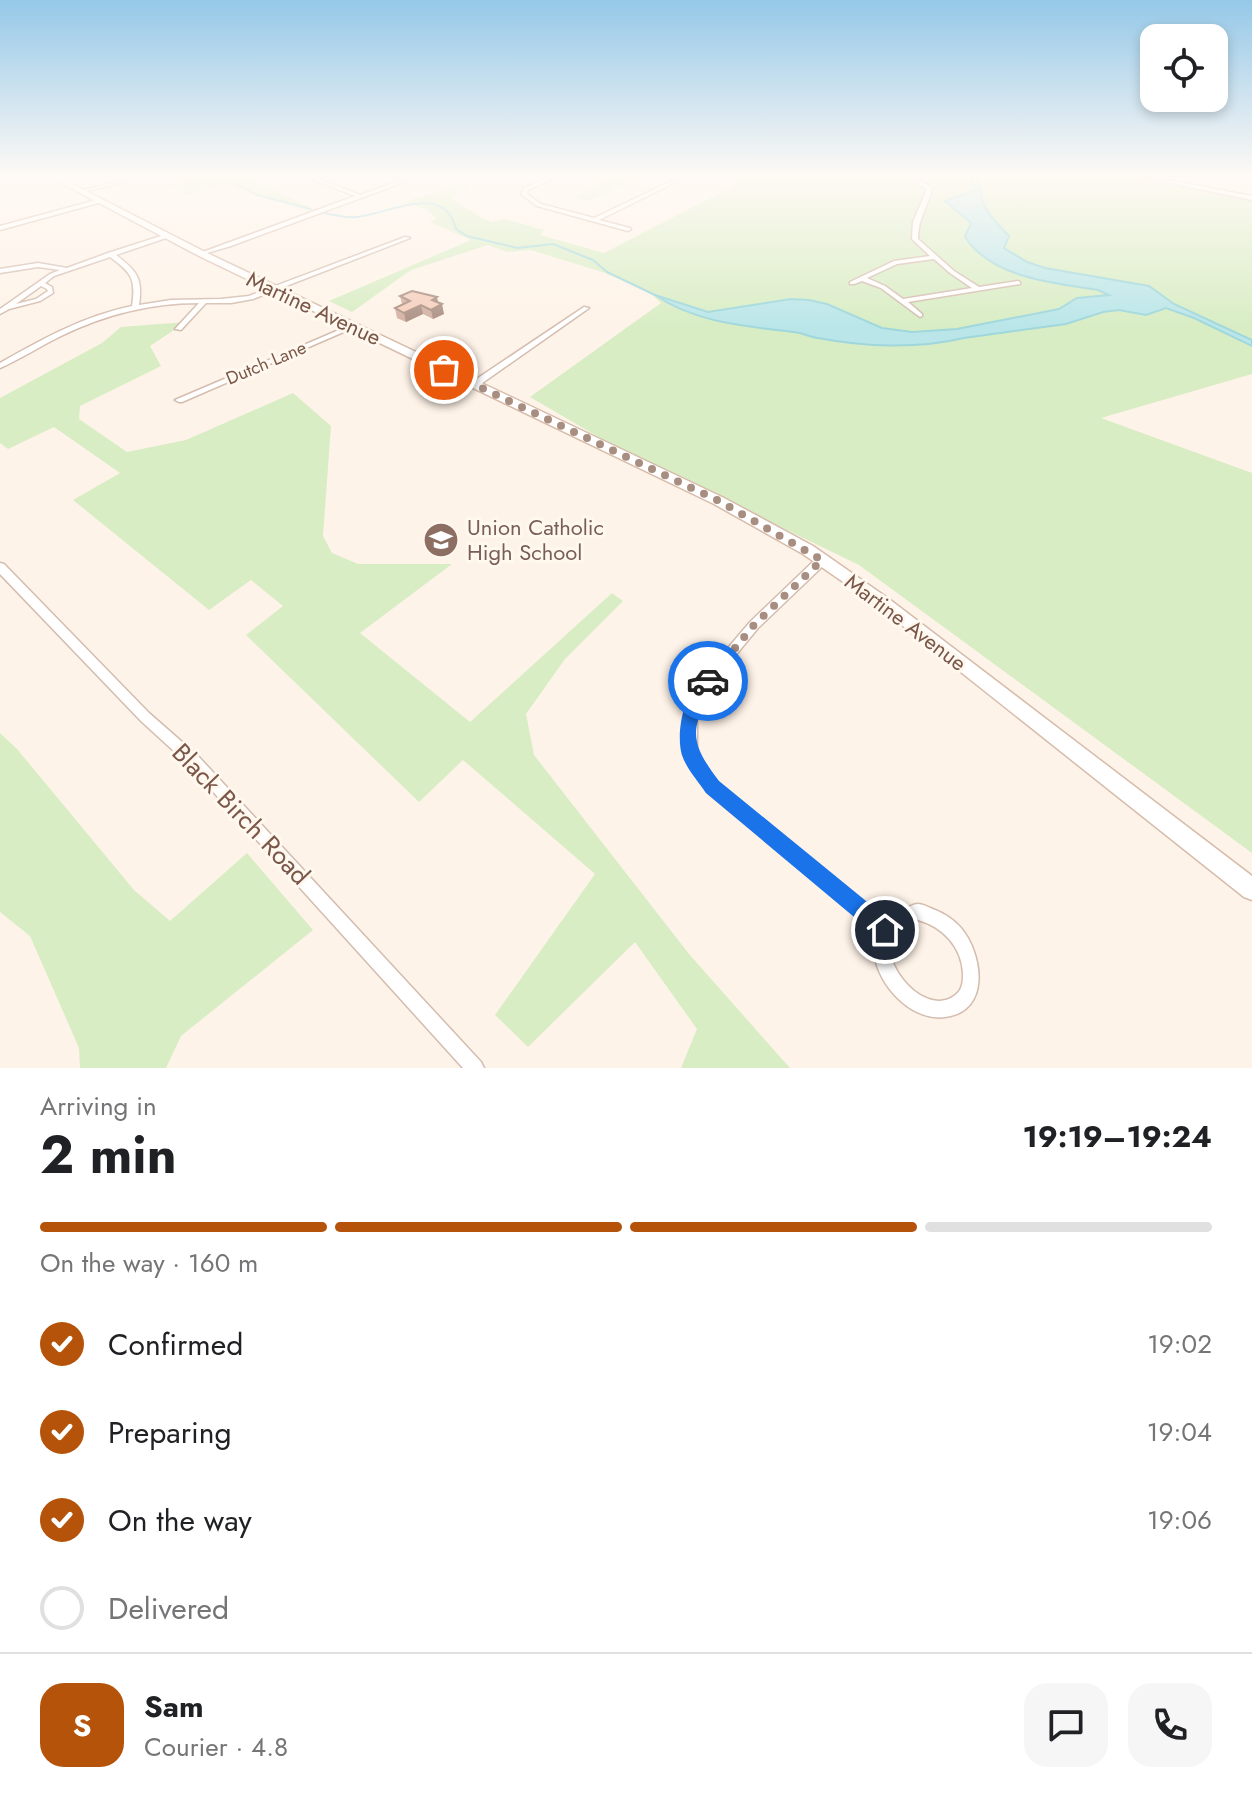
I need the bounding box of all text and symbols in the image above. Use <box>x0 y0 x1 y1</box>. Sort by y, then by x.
map controls <box>1140 24 1228 112</box>
button: locate <box>1140 24 1228 112</box>
street label: Martine Avenue <box>242 263 386 353</box>
street label: Dutch Lane <box>222 334 310 392</box>
pin <box>410 336 478 404</box>
icon: bag <box>422 348 466 392</box>
place label: Union Catholic High School <box>467 511 604 568</box>
school or university icon: Union Catholic High School <box>422 521 460 559</box>
street label: Martine Avenue <box>838 566 974 678</box>
courier <box>668 641 748 721</box>
icon: car <box>686 659 730 703</box>
street label: Black Birch Road <box>163 734 319 894</box>
pin <box>851 896 919 964</box>
icon: home <box>863 908 907 952</box>
text: Arriving in <box>40 1087 157 1125</box>
text: 19:19–19:24 <box>1023 1115 1212 1158</box>
text: 2 min <box>40 1117 177 1193</box>
text: On the way · 160 m <box>40 1244 258 1282</box>
icon: check <box>40 1322 84 1366</box>
text: Confirmed <box>108 1323 243 1366</box>
text: 19:02 <box>1147 1325 1212 1363</box>
icon: check <box>40 1410 84 1454</box>
text: Preparing <box>108 1411 232 1454</box>
text: 19:04 <box>1147 1413 1212 1451</box>
icon: check <box>40 1498 84 1542</box>
text: On the way <box>108 1499 252 1542</box>
text: 19:06 <box>1147 1501 1212 1539</box>
text: Delivered <box>108 1587 229 1630</box>
button: chat <box>1024 1683 1108 1767</box>
button: phone <box>1128 1683 1212 1767</box>
text: Sam <box>144 1685 204 1728</box>
text: S <box>73 1704 91 1747</box>
text: Courier · 4.8 <box>144 1728 288 1766</box>

